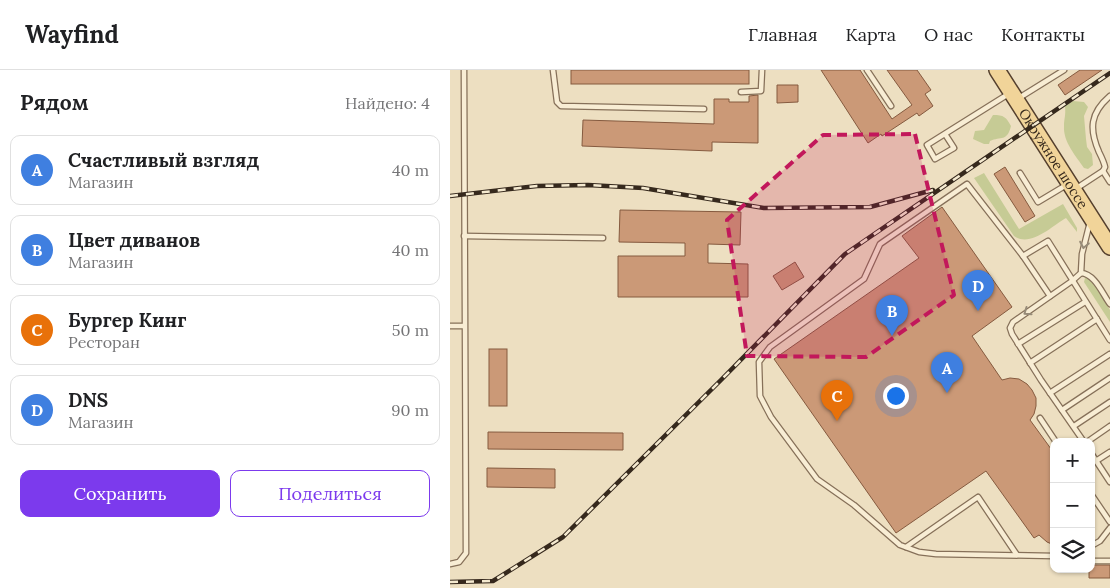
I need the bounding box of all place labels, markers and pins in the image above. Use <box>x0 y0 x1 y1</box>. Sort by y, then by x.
pin: D <box>962 270 994 311</box>
pin: B <box>876 295 908 336</box>
pin: A <box>931 352 963 393</box>
pin: C <box>821 380 853 421</box>

